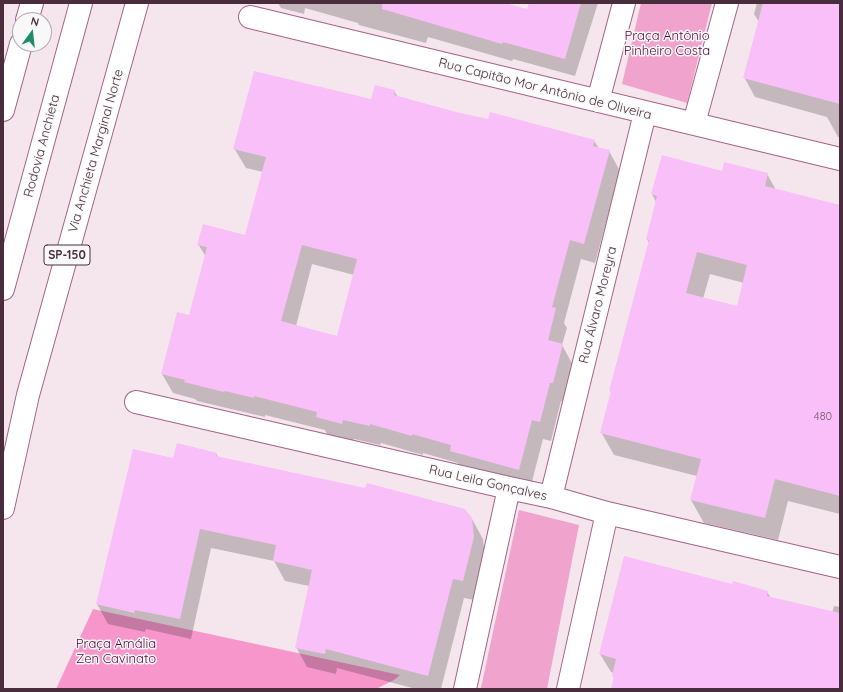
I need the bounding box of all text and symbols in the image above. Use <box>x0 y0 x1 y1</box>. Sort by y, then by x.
north arrow <box>12 12 52 52</box>
text: N <box>29 14 41 29</box>
park label: Praça Antônio Pinheiro Costa <box>624 28 710 59</box>
street label: Rua Capitão Mor Antônio de Oliveira <box>437 55 653 123</box>
street label: Via Anchieta Marginal Norte <box>65 68 127 234</box>
street label: Rodovia Anchieta <box>21 93 63 199</box>
road number: SP-150 <box>44 245 90 265</box>
street label: Rua Álvaro Moreyra <box>576 245 620 365</box>
house number: 480 <box>814 410 832 424</box>
street label: Rua Leila Gonçalves <box>427 462 549 504</box>
park label: Praça Amália Zen Cavinato <box>76 636 156 667</box>

